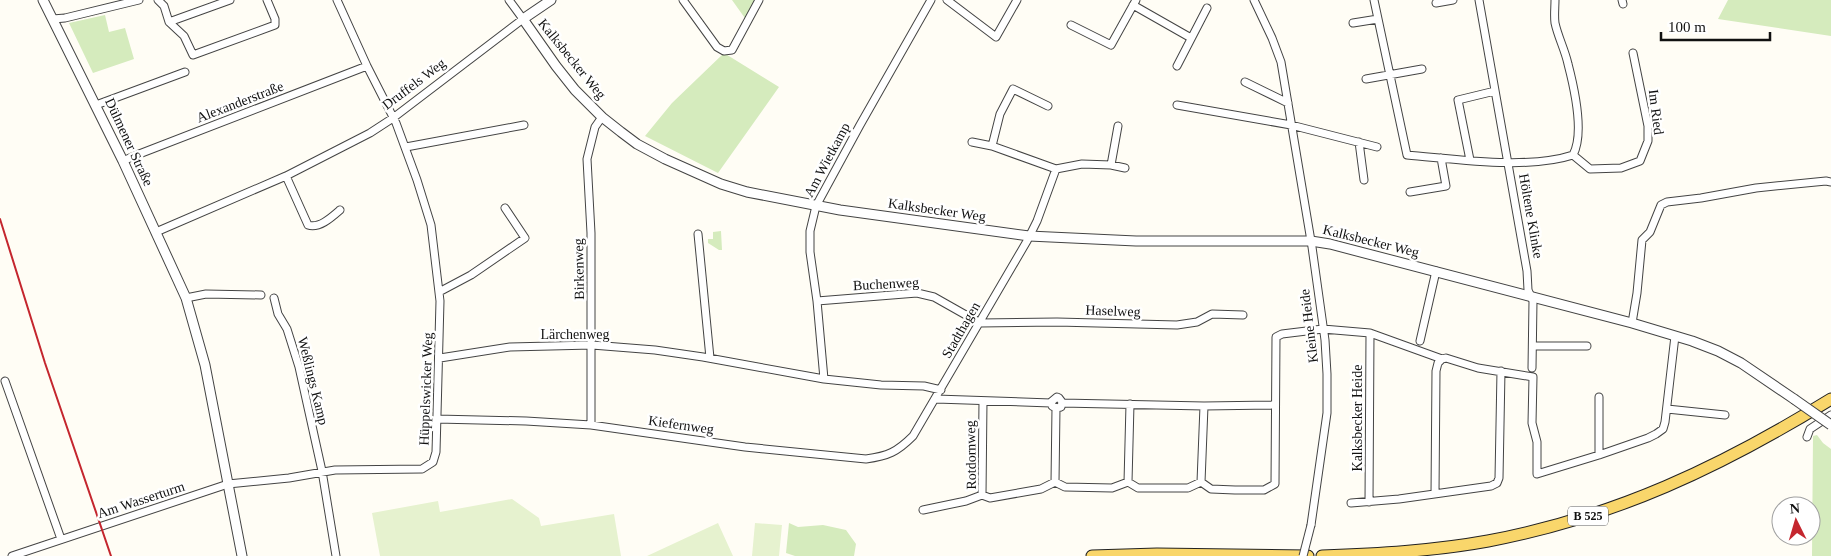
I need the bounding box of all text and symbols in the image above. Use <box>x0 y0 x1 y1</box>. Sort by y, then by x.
scale bar <box>1661 10 1770 42</box>
street label: Kalksbecker Weg <box>535 16 609 102</box>
text: 100 m <box>1668 19 1706 35</box>
street label: Druffels Weg <box>380 55 448 113</box>
street label: Alexanderstraße <box>194 79 286 125</box>
street label: Im Ried <box>1646 89 1666 135</box>
street label: Dülmener Straße <box>102 96 156 188</box>
street label: Am Wietkamp <box>801 120 853 200</box>
street label: Höltene Klinke <box>1516 172 1546 260</box>
street label: Kalksbecker Weg <box>887 196 987 224</box>
street label: Kalksbecker Weg <box>1321 222 1421 260</box>
street label: Birkenweg <box>571 238 587 300</box>
street label: Buchenweg <box>853 275 919 293</box>
street label: Kleine Heide <box>1297 288 1321 364</box>
street label: Stadthagen <box>939 299 983 361</box>
street label: Haselweg <box>1085 303 1141 319</box>
street label: Lärchenweg <box>540 327 610 342</box>
street label: Hüppelswicker Weg <box>417 332 435 446</box>
street label: Weßlings Kamp <box>295 335 331 427</box>
street label: Kalksbecker Heide <box>1350 365 1365 471</box>
street label: Kiefernweg <box>647 413 715 437</box>
street label: Rotdornweg <box>963 420 979 490</box>
street label: Am Wasserturm <box>96 479 187 521</box>
north arrow <box>1771 496 1821 546</box>
text: N <box>1789 501 1801 516</box>
road number: B 525 <box>1568 506 1608 526</box>

